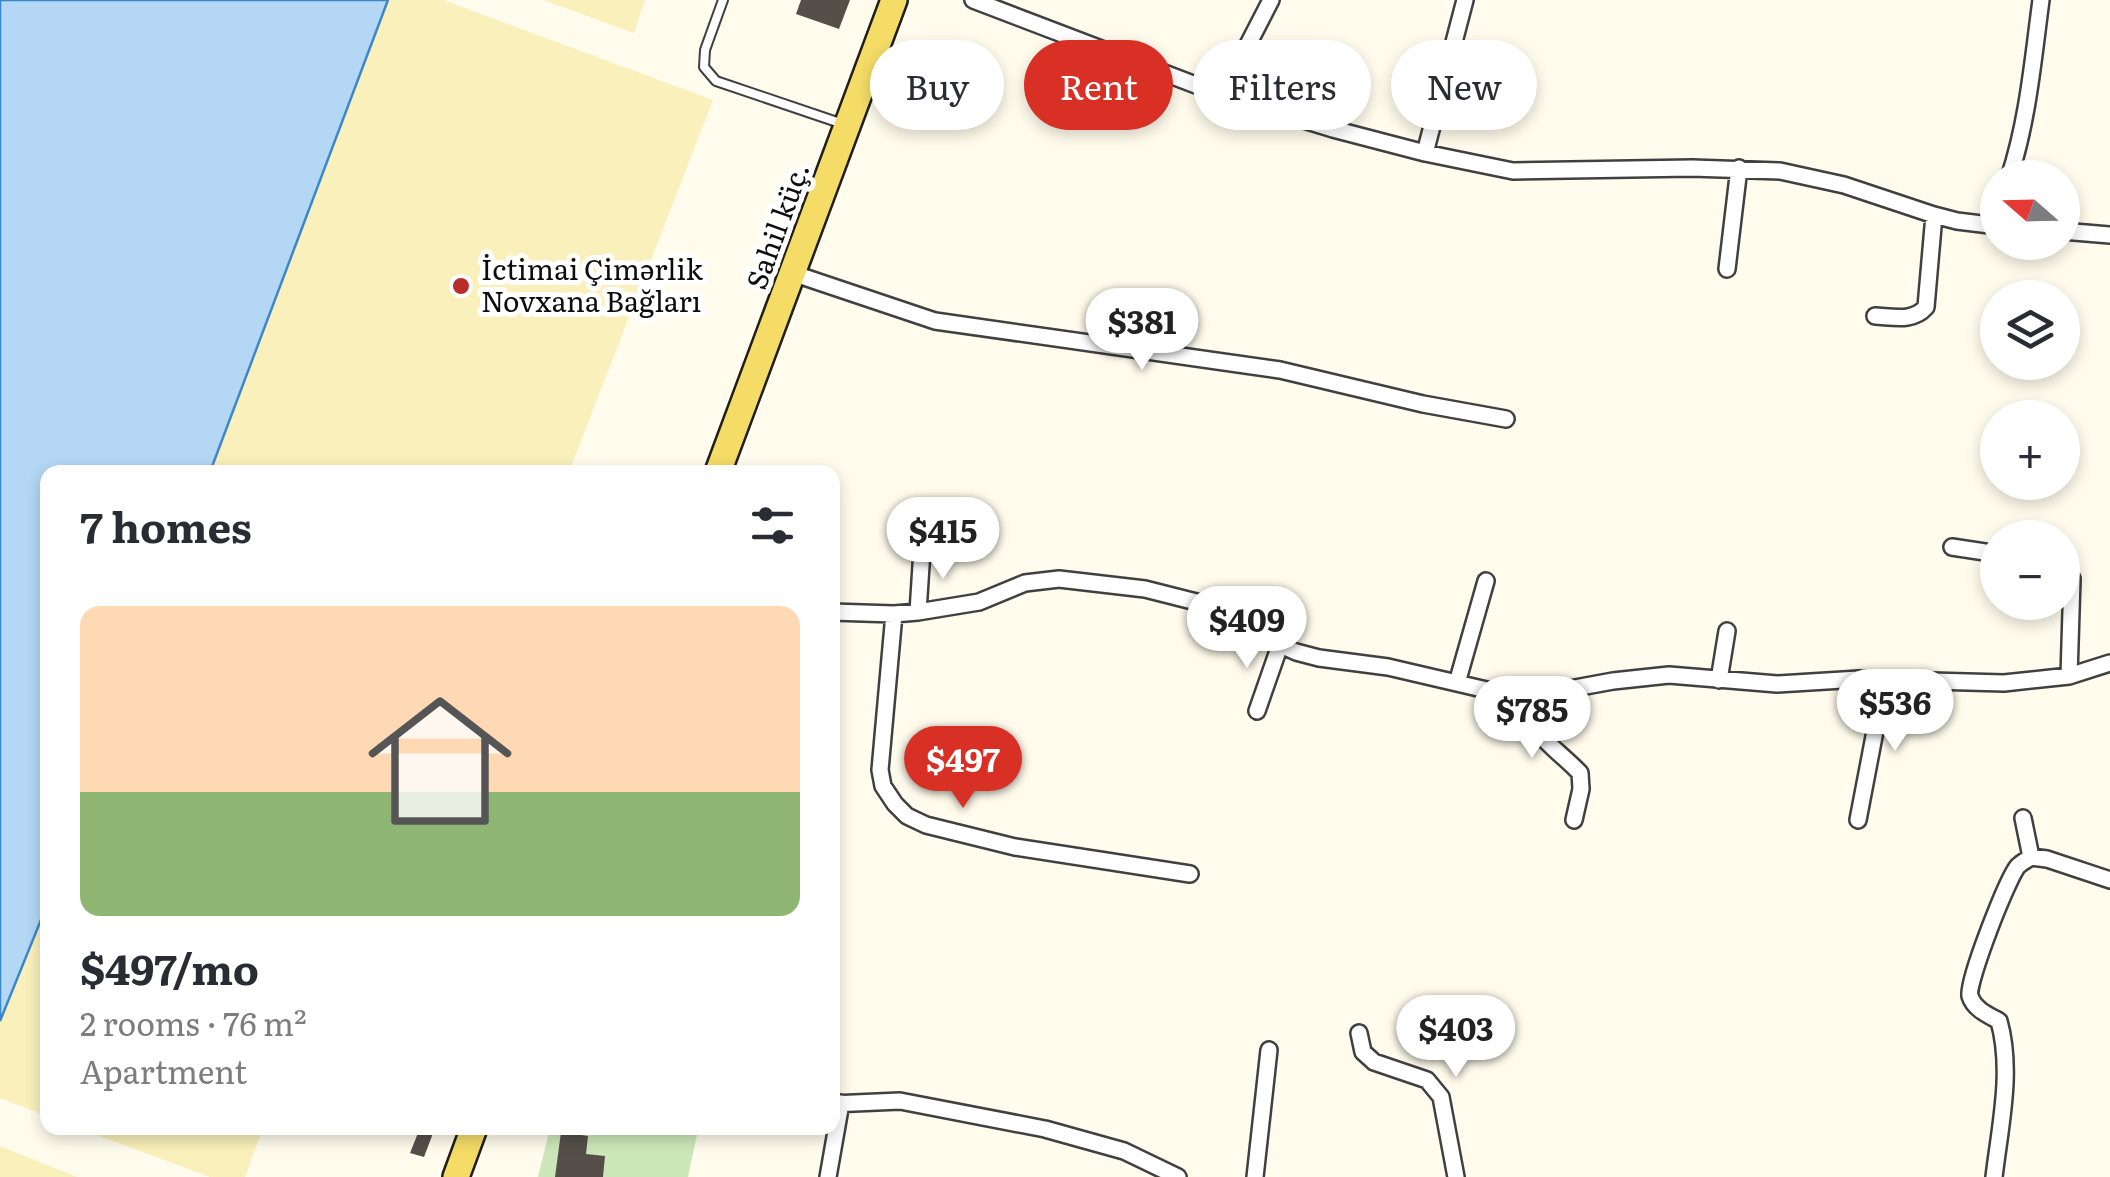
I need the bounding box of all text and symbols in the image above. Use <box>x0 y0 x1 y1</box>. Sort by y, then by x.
chip: Buy <box>870 40 1004 130</box>
chip: Rent <box>1024 40 1173 130</box>
chip: Filters <box>1193 40 1371 130</box>
chip: New <box>1391 40 1537 130</box>
street label: Sahil küç. <box>734 156 818 295</box>
north arrow <box>1980 160 2080 260</box>
map controls <box>1980 160 2080 620</box>
place label: İctimai Çimərlik Novxana Bağları <box>481 247 704 321</box>
marker: İctimai Çimərlik Novxana Bağları <box>450 275 472 297</box>
button: layers <box>1980 280 2080 380</box>
pin: $381 <box>1083 288 1201 373</box>
text: $381 <box>1108 296 1177 344</box>
button: + <box>1980 400 2080 500</box>
text: 7 homes <box>80 494 252 556</box>
pin: $415 <box>884 497 1002 582</box>
icon: filters <box>745 498 800 553</box>
text: $415 <box>909 505 978 553</box>
button: − <box>1980 520 2080 620</box>
pin: $409 <box>1188 586 1306 671</box>
text: $409 <box>1209 594 1285 642</box>
pin: $536 <box>1836 669 1954 754</box>
icon: home <box>350 671 530 851</box>
pin: $785 <box>1473 676 1591 761</box>
text: $536 <box>1859 677 1931 725</box>
text: $785 <box>1496 684 1568 732</box>
pin: $497 <box>904 726 1022 811</box>
text: $497 <box>926 734 1000 782</box>
text: $497/mo <box>80 936 259 998</box>
pin: $403 <box>1397 995 1515 1080</box>
text: 2 rooms · 76 m² <box>80 998 307 1046</box>
text: $403 <box>1418 1003 1494 1051</box>
text: Apartment <box>80 1046 247 1094</box>

